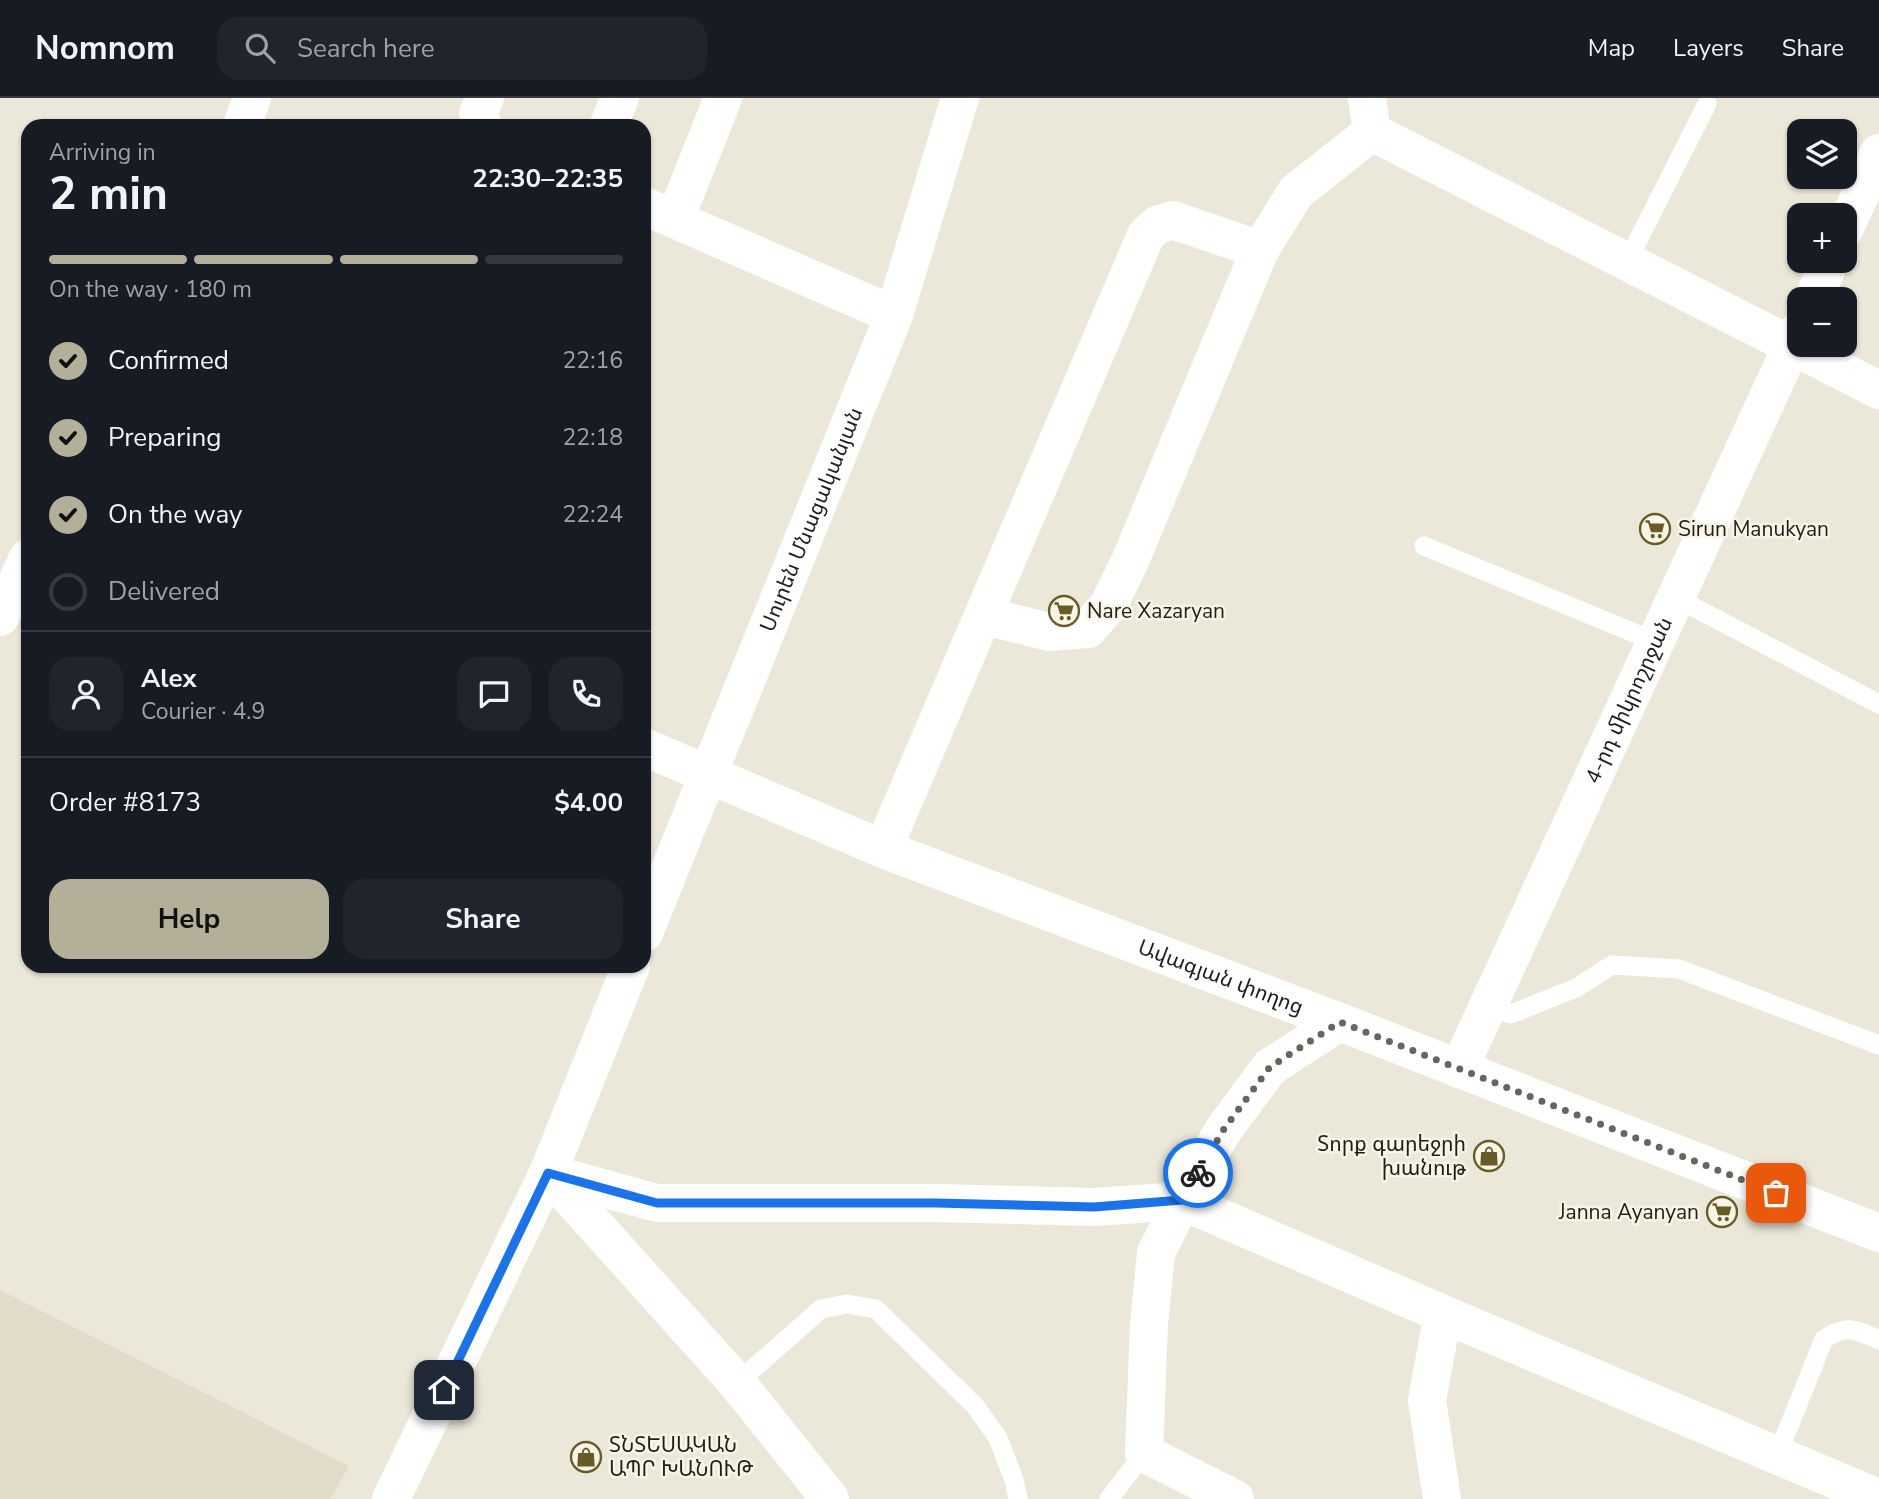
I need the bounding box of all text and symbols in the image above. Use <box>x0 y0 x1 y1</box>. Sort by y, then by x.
search box <box>217 17 707 80</box>
text: Nomnom <box>35 26 175 71</box>
icon: search <box>241 29 279 67</box>
text: Search here <box>297 31 435 66</box>
text: Map <box>1588 32 1635 64</box>
text: Layers <box>1673 32 1744 64</box>
text: Share <box>1782 32 1844 64</box>
map controls <box>1787 119 1857 357</box>
button: layers <box>1787 119 1857 189</box>
text: Arriving in <box>49 137 156 168</box>
text: 22:30–22:35 <box>472 161 623 196</box>
text: 2 min <box>49 162 168 225</box>
button: + <box>1787 203 1857 273</box>
text: On the way · 180 m <box>49 274 252 305</box>
button: − <box>1787 287 1857 357</box>
icon: check <box>49 342 87 380</box>
text: Confirmed <box>108 343 229 378</box>
text: 22:16 <box>563 345 623 376</box>
street label: Սուրեն Մնացականյան <box>753 403 869 636</box>
icon: check <box>49 419 87 457</box>
text: Preparing <box>108 420 221 455</box>
text: 22:18 <box>563 422 623 453</box>
icon: check <box>49 496 87 534</box>
text: On the way <box>108 497 242 532</box>
text: 22:24 <box>563 499 623 530</box>
supermarket icon: Sirun Manukyan <box>1638 512 1672 546</box>
place label: Sirun Manukyan <box>1678 515 1829 543</box>
text: Delivered <box>108 574 220 609</box>
supermarket icon: Nare Xazaryan <box>1047 594 1081 628</box>
place label: Nare Xazaryan <box>1087 597 1225 625</box>
street label: 4-րդ միկրոշրջան <box>1578 612 1679 788</box>
button: person <box>49 657 123 731</box>
button: chat <box>457 657 531 731</box>
button: phone <box>549 657 623 731</box>
text: Alex <box>141 661 197 696</box>
text: Courier · 4.9 <box>141 696 265 727</box>
text: Order #8173 <box>49 785 201 820</box>
text: $4.00 <box>554 785 623 820</box>
button: Help <box>49 879 329 959</box>
button: Share <box>343 879 623 959</box>
street label: Ավագյան փողոց <box>1134 933 1308 1021</box>
place label: Տորք գարեջրի խանութ <box>1317 1130 1467 1182</box>
courier <box>1163 1138 1233 1208</box>
shop icon: Տորք գարեջրի խանութ <box>1472 1139 1506 1173</box>
icon: bike <box>1179 1154 1217 1192</box>
pin <box>1746 1163 1806 1223</box>
icon: bag <box>1757 1174 1795 1212</box>
supermarket icon: Janna Ayanyan <box>1705 1195 1739 1229</box>
place label: Janna Ayanyan <box>1558 1198 1699 1226</box>
pin <box>414 1360 474 1420</box>
icon: home <box>425 1371 463 1409</box>
place label: ՏՆՏԵՍԱԿԱՆ ԱՊՐ ԽԱՆՈՒԹ <box>609 1431 754 1483</box>
shop icon: ՏՆՏԵՍԱԿԱՆ ԱՊՐ ԽԱՆՈՒԹ <box>569 1440 603 1474</box>

